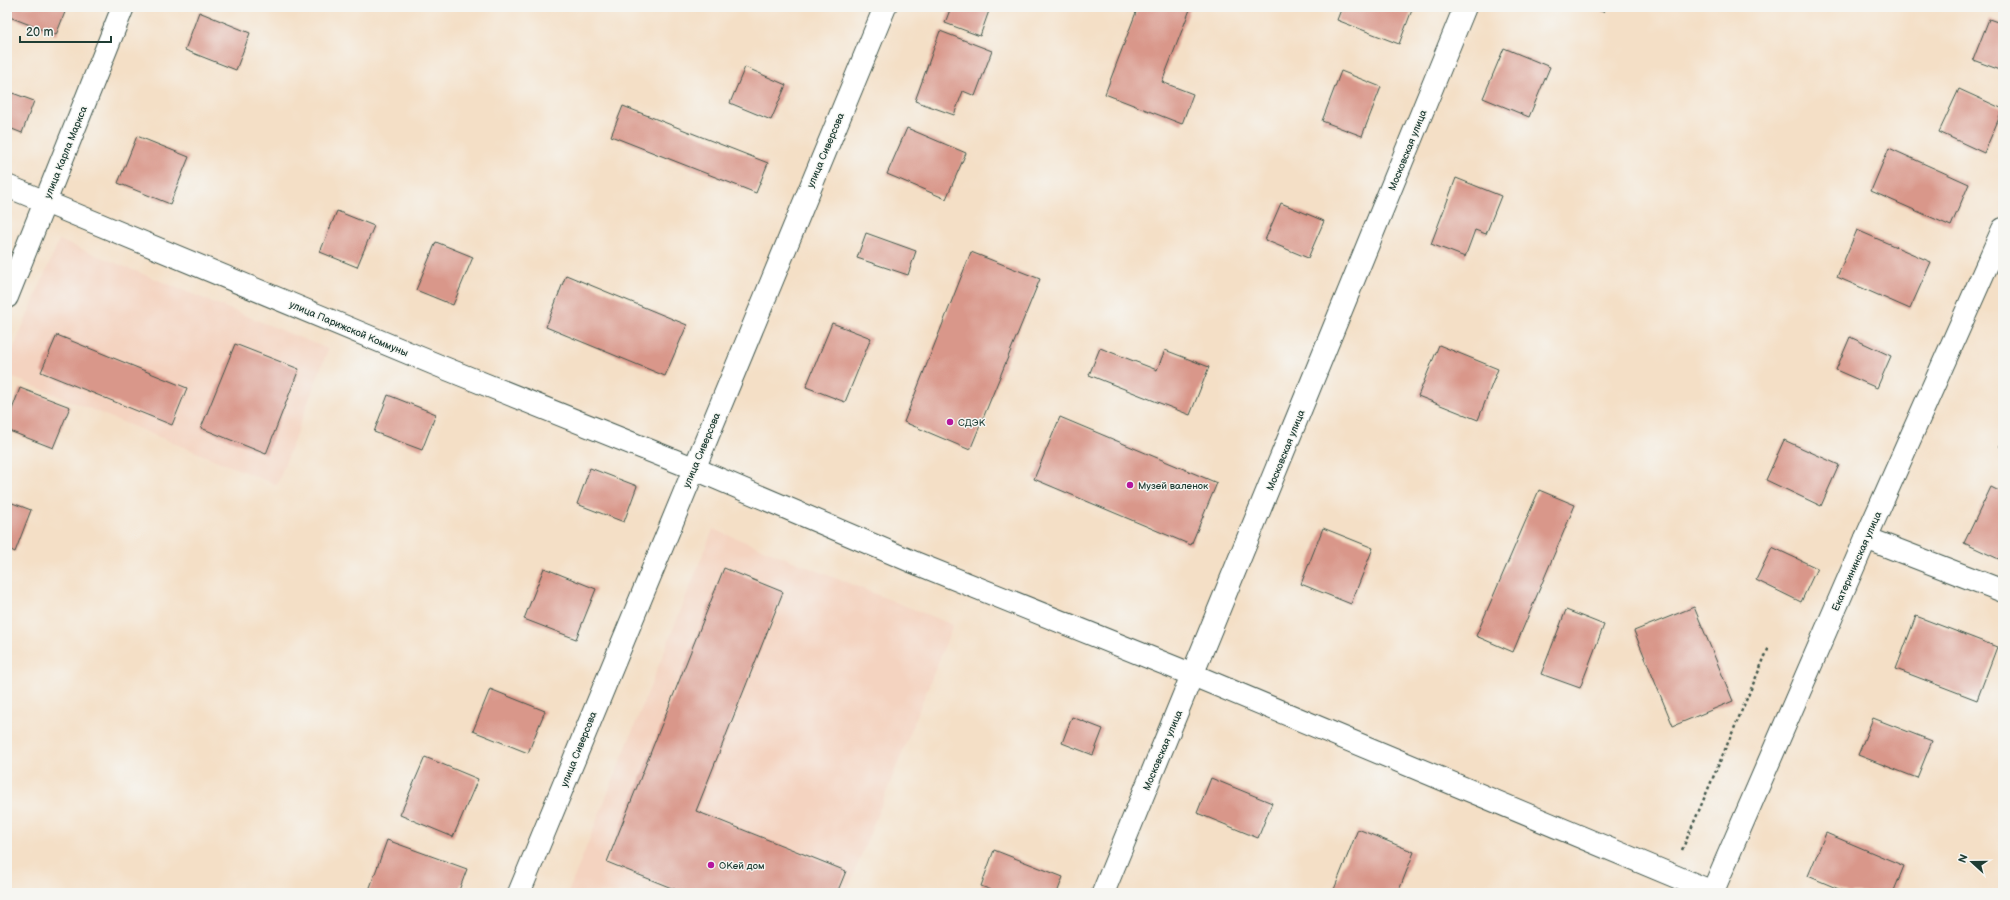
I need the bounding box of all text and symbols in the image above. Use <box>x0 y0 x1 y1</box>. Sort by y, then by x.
scale bar <box>20 18 111 44</box>
text: 20 m <box>26 25 53 40</box>
street label: улица Карла Маркса <box>42 104 90 200</box>
street label: Московская улица <box>1386 108 1430 192</box>
street label: улица Сиверсова <box>805 111 847 190</box>
street label: улица Парижской Коммуны <box>287 298 410 359</box>
street label: Московская улица <box>1264 408 1308 492</box>
street label: улица Сиверсова <box>681 411 723 490</box>
marker: СДЭК <box>945 417 955 427</box>
place label: СДЭК <box>958 417 986 429</box>
marker: Музей валенок <box>1125 480 1135 490</box>
place label: Музей валенок <box>1138 480 1209 492</box>
street label: Екатерининская улица <box>1830 510 1884 613</box>
street label: Московская улица <box>1141 708 1185 792</box>
street label: улица Сиверсова <box>558 710 600 789</box>
north arrow <box>1952 842 1992 882</box>
text: N <box>1956 852 1971 865</box>
marker: ОКей дом <box>706 860 716 870</box>
place label: ОКей дом <box>719 860 765 872</box>

